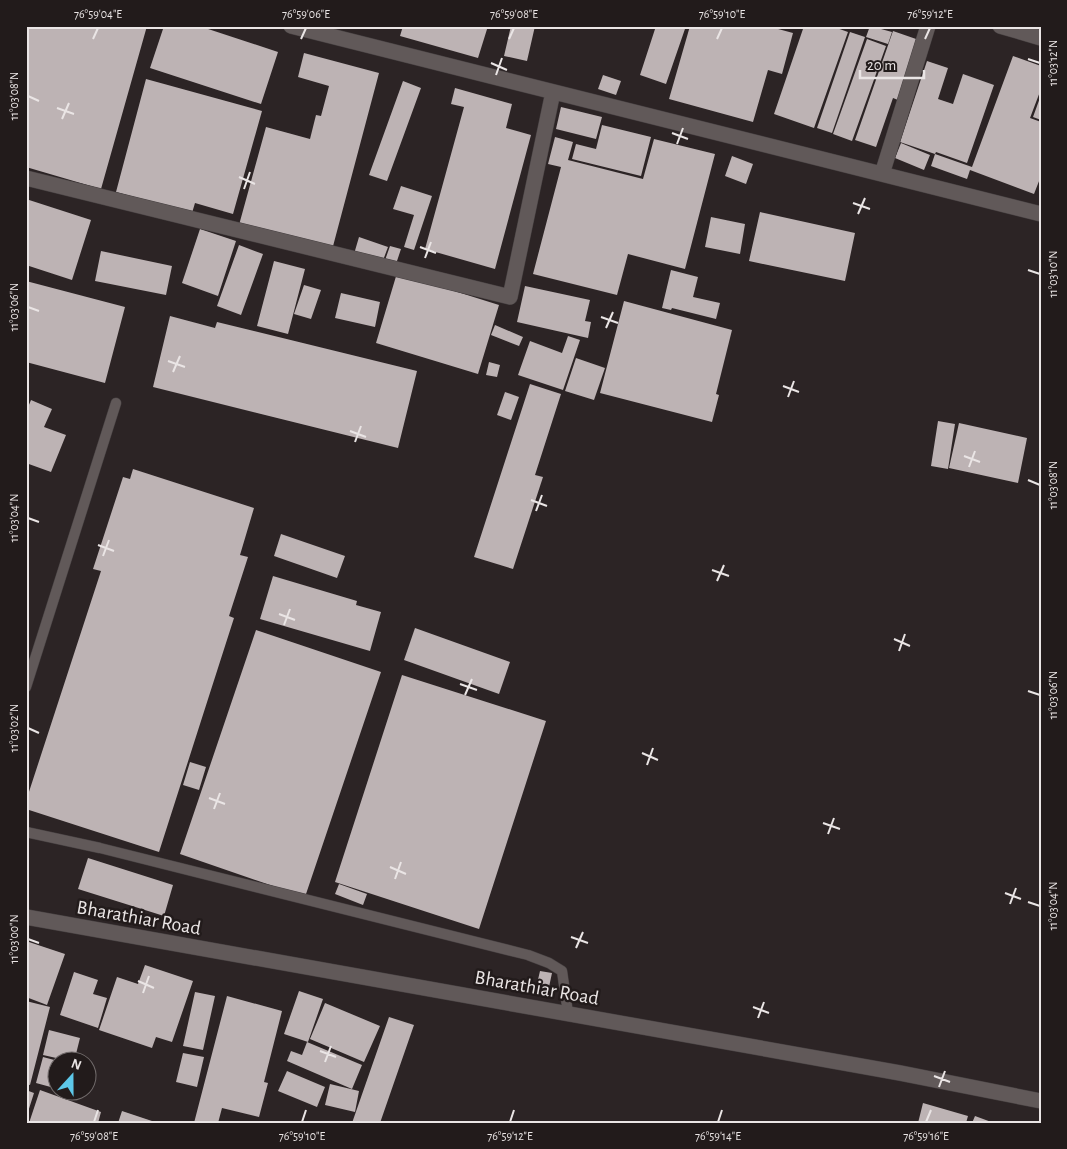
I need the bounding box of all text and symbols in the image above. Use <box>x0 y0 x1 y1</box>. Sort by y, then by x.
text: 76°59'04"E <box>74 8 122 20</box>
text: 76°59'06"E <box>282 8 330 20</box>
text: 76°59'08"E <box>490 8 538 20</box>
text: 76°59'10"E <box>699 8 745 20</box>
text: 76°59'12"E <box>907 8 953 20</box>
text: 11°03'12"N <box>1047 40 1059 86</box>
scale bar <box>860 48 923 80</box>
text: 20 m <box>867 58 896 73</box>
text: 11°03'08"N <box>8 72 20 120</box>
text: 11°03'10"N <box>1047 250 1059 298</box>
text: 11°03'06"N <box>8 283 20 331</box>
text: 11°03'08"N <box>1047 461 1059 509</box>
text: 11°03'04"N <box>8 494 20 542</box>
text: 11°03'06"N <box>1047 671 1059 719</box>
text: 11°03'02"N <box>8 704 20 752</box>
text: 11°03'04"N <box>1047 882 1059 930</box>
street label: Bharathiar Road <box>75 897 203 939</box>
text: 11°03'00"N <box>8 914 20 964</box>
street label: Bharathiar Road <box>473 967 601 1009</box>
north arrow <box>48 1052 98 1102</box>
text: N <box>69 1057 83 1073</box>
text: 76°59'08"E <box>70 1130 118 1142</box>
text: 76°59'10"E <box>279 1130 325 1142</box>
text: 76°59'12"E <box>487 1130 533 1142</box>
text: 76°59'14"E <box>695 1130 741 1142</box>
text: 76°59'16"E <box>903 1130 949 1142</box>

